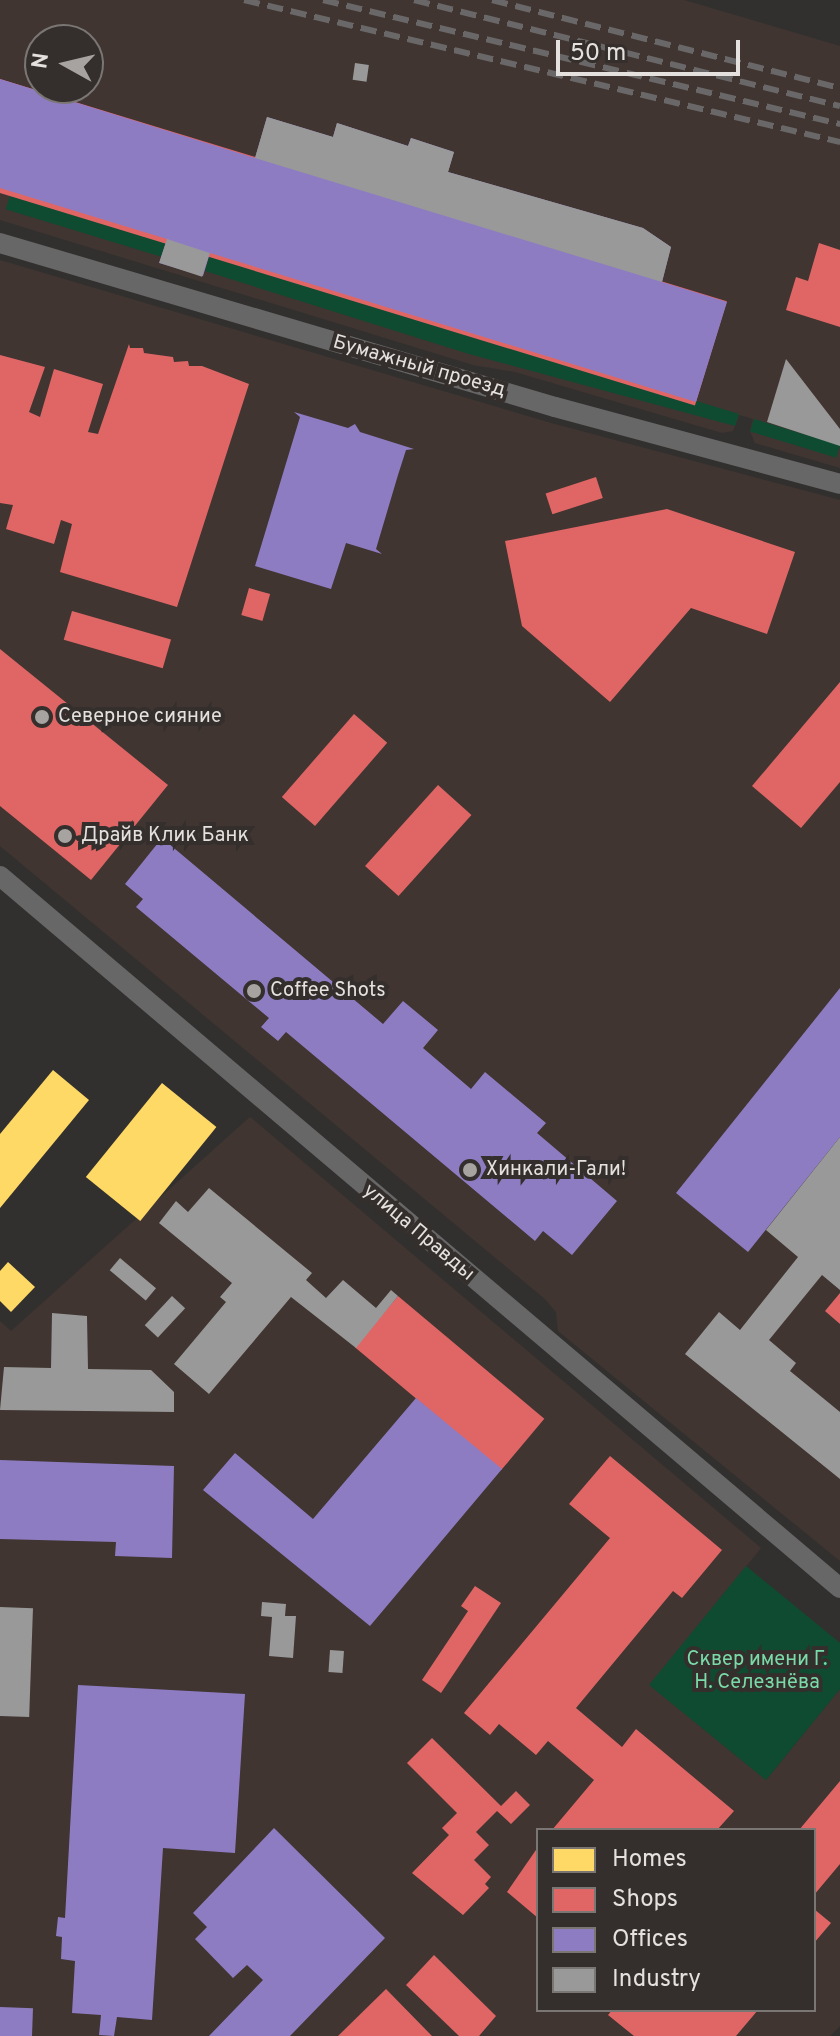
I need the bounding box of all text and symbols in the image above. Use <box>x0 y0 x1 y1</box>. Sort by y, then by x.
north arrow <box>24 24 104 104</box>
scale bar <box>560 24 744 74</box>
text: 50 m <box>570 39 626 69</box>
text: N <box>27 51 56 71</box>
street label: Бумажный проезд <box>330 331 508 403</box>
place label: Северное сияние <box>58 705 222 729</box>
marker: Северное сияние <box>33 708 51 726</box>
place label: Драйв Клик Банк <box>81 824 249 848</box>
marker: Драйв Клик Банк <box>56 827 74 845</box>
place label: Coffee Shots <box>270 979 386 1003</box>
marker: Coffee Shots <box>245 982 263 1000</box>
place label: Хинкали-Гали! <box>486 1158 626 1182</box>
marker: Хинкали-Гали! <box>461 1161 479 1179</box>
street label: улица Правды <box>357 1179 479 1287</box>
park label: Сквер имени Г. Н. Селезнёва <box>686 1649 828 1696</box>
legend <box>536 1828 816 2012</box>
text: Homes <box>612 1845 687 1875</box>
text: Shops <box>612 1885 678 1915</box>
text: Offices <box>612 1925 688 1955</box>
text: Industry <box>612 1965 701 1995</box>

